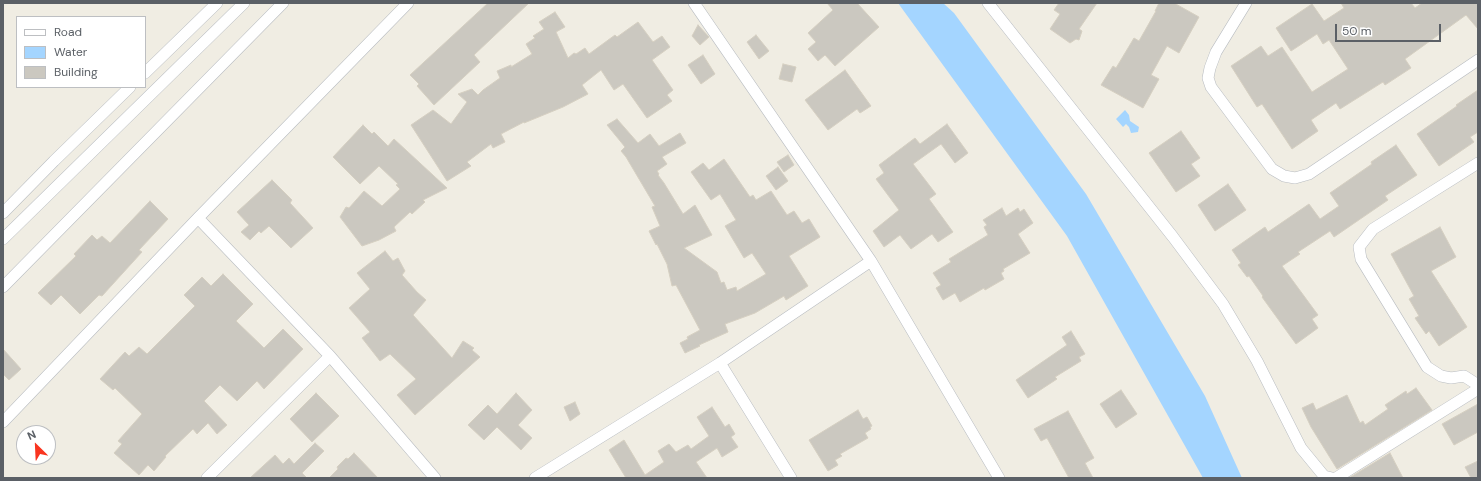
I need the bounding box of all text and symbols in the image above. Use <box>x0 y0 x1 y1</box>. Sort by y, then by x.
legend <box>16 16 146 88</box>
scale bar <box>1337 16 1443 42</box>
text: 50 m <box>1342 23 1371 39</box>
text: Road <box>54 24 82 40</box>
text: Water <box>54 44 87 60</box>
text: Building <box>54 64 98 80</box>
north arrow <box>16 425 56 465</box>
text: N <box>25 427 38 443</box>

